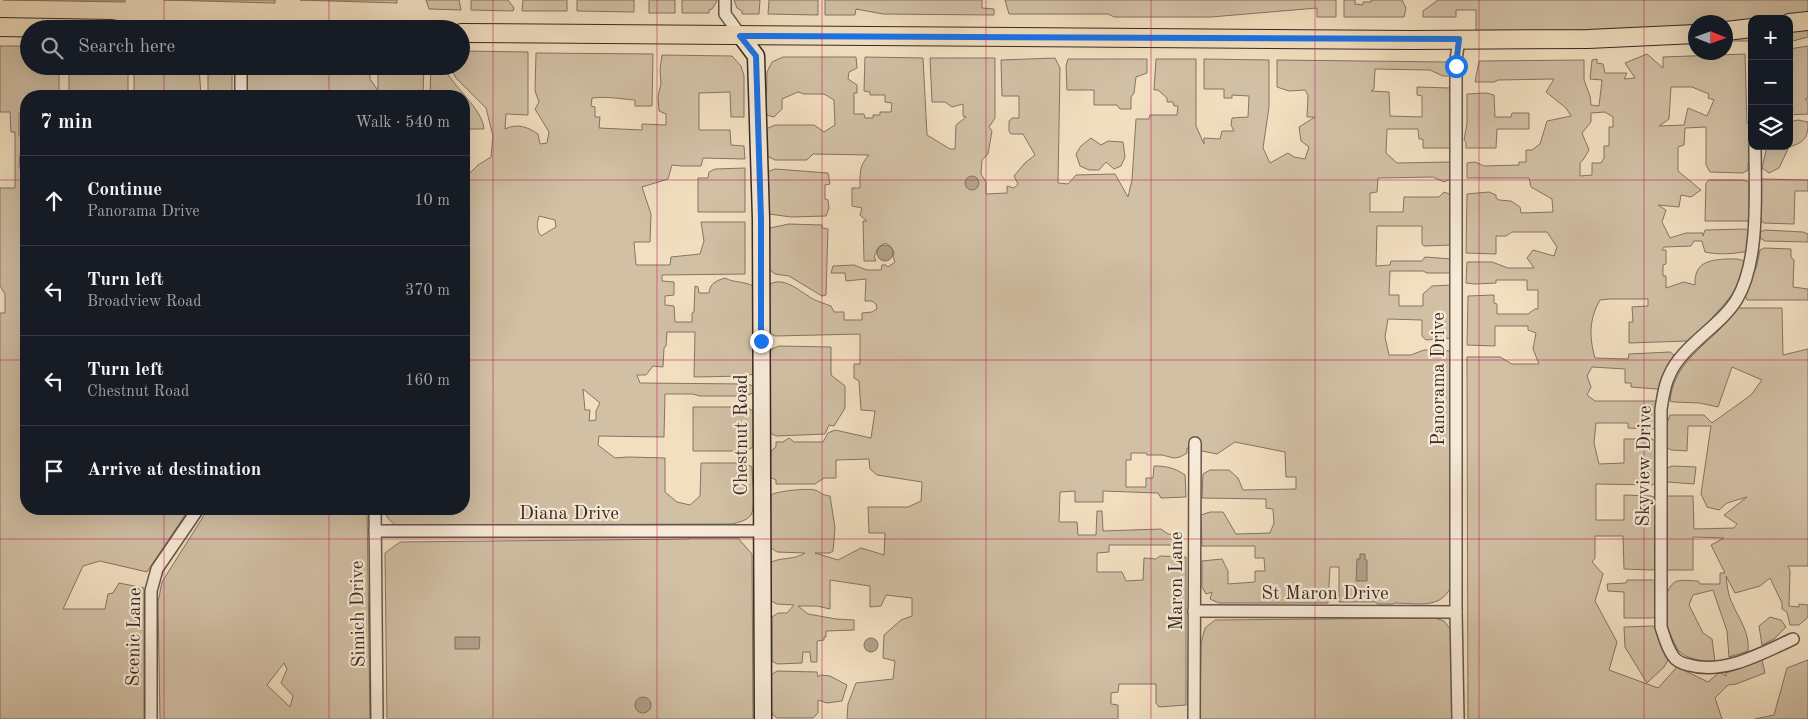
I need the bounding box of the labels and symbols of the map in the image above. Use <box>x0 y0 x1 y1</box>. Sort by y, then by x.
north arrow <box>1688 15 1733 60</box>
route start <box>1445 55 1468 78</box>
street label: Panorama Drive <box>1430 312 1449 446</box>
route end <box>750 330 773 353</box>
street label: Chestnut Road <box>733 374 752 496</box>
street label: Skyview Drive <box>1634 405 1656 527</box>
street label: Diana Drive <box>519 505 619 524</box>
street label: Maron Lane <box>1168 531 1187 631</box>
street label: Simich Drive <box>349 560 369 668</box>
street label: St Maron Drive <box>1261 585 1389 604</box>
street label: Scenic Lane <box>125 587 145 687</box>

